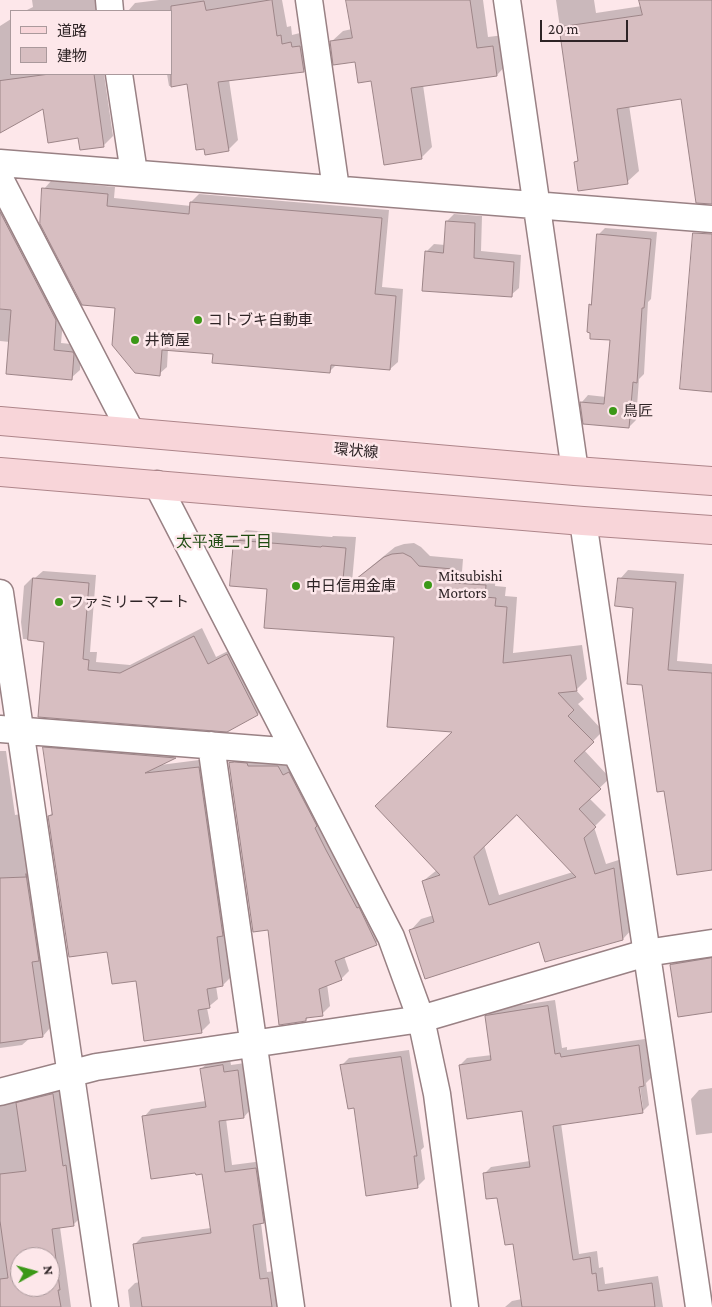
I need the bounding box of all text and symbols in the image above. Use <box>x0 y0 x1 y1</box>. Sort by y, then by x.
legend <box>10 10 172 75</box>
scale bar <box>542 10 630 42</box>
text: 20 m <box>548 21 579 37</box>
text: 道路 <box>57 23 87 39</box>
text: 建物 <box>57 48 87 64</box>
place label: コトブキ自動車 <box>208 311 313 329</box>
marker: コトブキ自動車 <box>192 314 204 326</box>
place label: 井筒屋 <box>145 331 190 349</box>
marker: 井筒屋 <box>129 334 141 346</box>
place label: 鳥匠 <box>623 402 653 420</box>
marker: 鳥匠 <box>607 405 619 417</box>
street label: 環状線 <box>333 440 379 462</box>
district label: 太平通二丁目 <box>176 532 272 552</box>
place label: Mitsubishi Mortors <box>438 567 503 602</box>
place label: 中日信用金庫 <box>306 577 396 595</box>
marker: Mitsubishi Mortors <box>422 579 434 591</box>
marker: 中日信用金庫 <box>290 580 302 592</box>
place label: ファミリーマート <box>69 593 189 611</box>
marker: ファミリーマート <box>53 596 65 608</box>
north arrow <box>10 1247 60 1297</box>
text: N <box>40 1265 57 1276</box>

